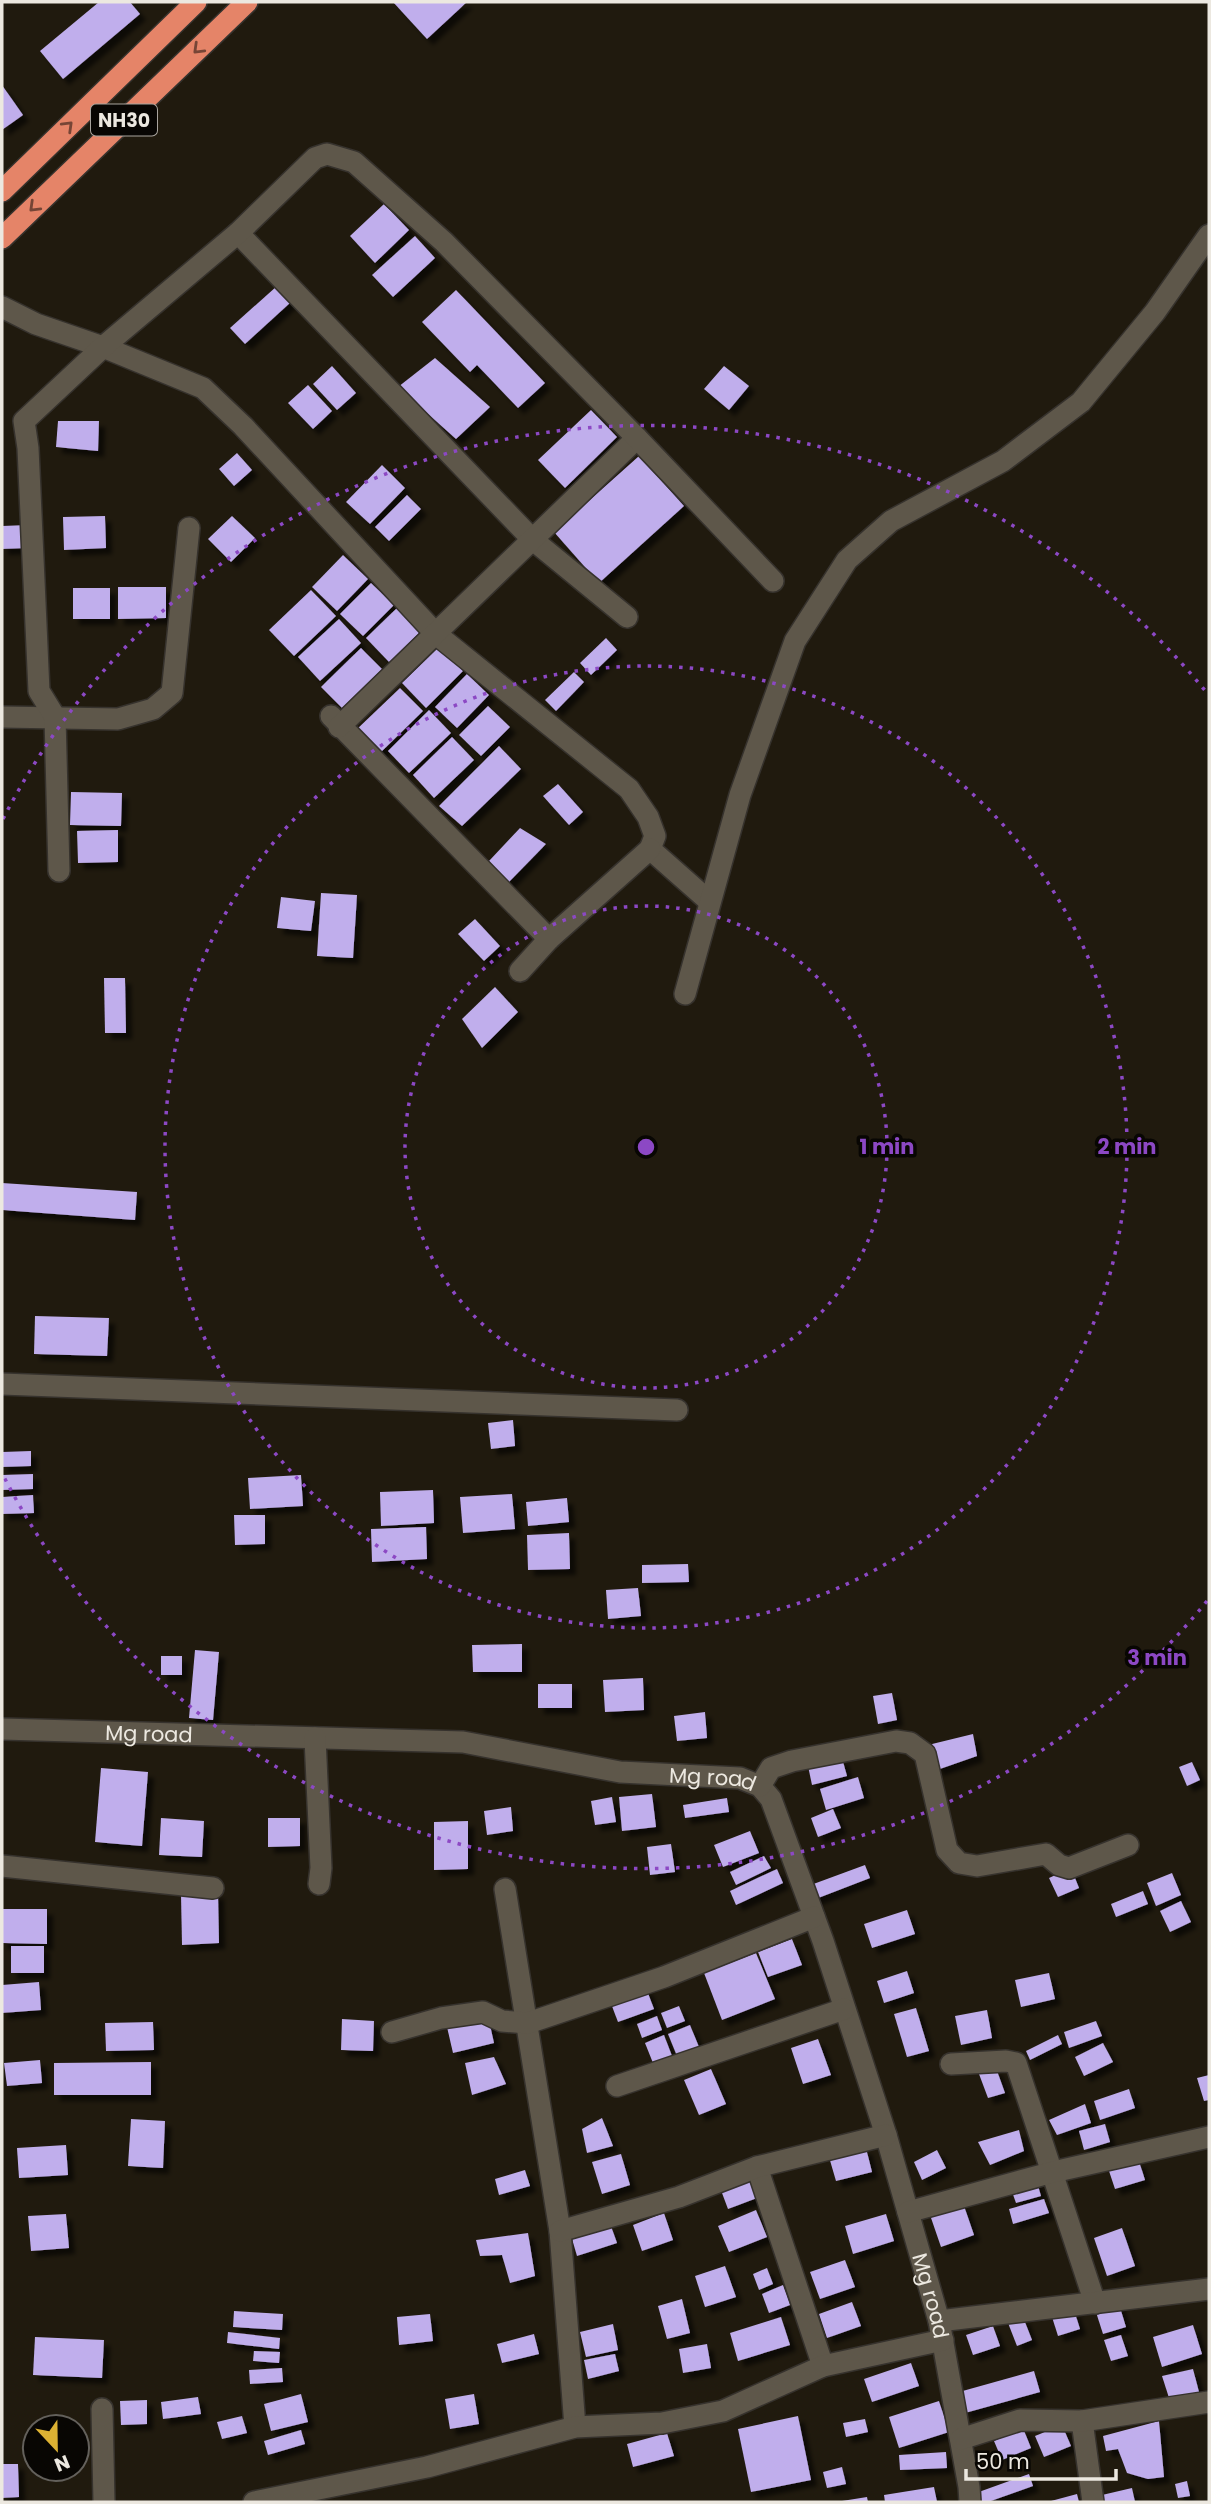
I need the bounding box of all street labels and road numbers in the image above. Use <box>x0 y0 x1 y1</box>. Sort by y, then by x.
road number: NH30 <box>91 104 157 136</box>
street label: Mg road <box>105 1717 193 1749</box>
street label: Mg road <box>668 1760 761 1798</box>
street label: Mg road <box>906 2250 956 2341</box>

